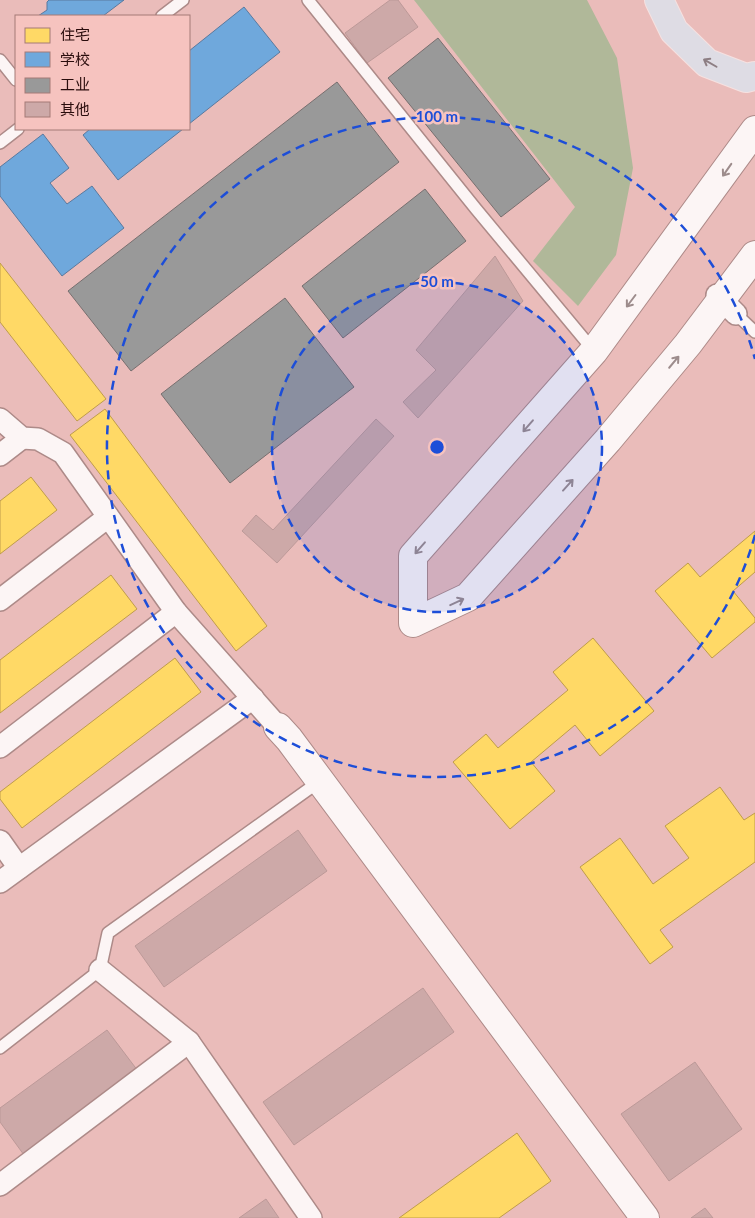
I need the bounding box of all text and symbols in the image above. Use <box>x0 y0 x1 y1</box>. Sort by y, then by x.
legend <box>15 15 190 130</box>
text: 住宅 <box>60 25 90 43</box>
text: 学校 <box>60 50 90 68</box>
one-way arrow <box>703 57 717 67</box>
text: 工业 <box>60 75 90 93</box>
text: 其他 <box>60 100 90 118</box>
text: 100 m <box>416 107 458 125</box>
one-way arrow <box>722 163 732 177</box>
text: 50 m <box>420 272 454 290</box>
one-way arrow <box>626 294 636 308</box>
one-way arrow <box>668 355 679 368</box>
one-way arrow <box>522 419 533 432</box>
centre of rings <box>428 438 446 456</box>
one-way arrow <box>562 478 574 491</box>
one-way arrow <box>414 541 426 554</box>
one-way arrow <box>449 597 464 607</box>

